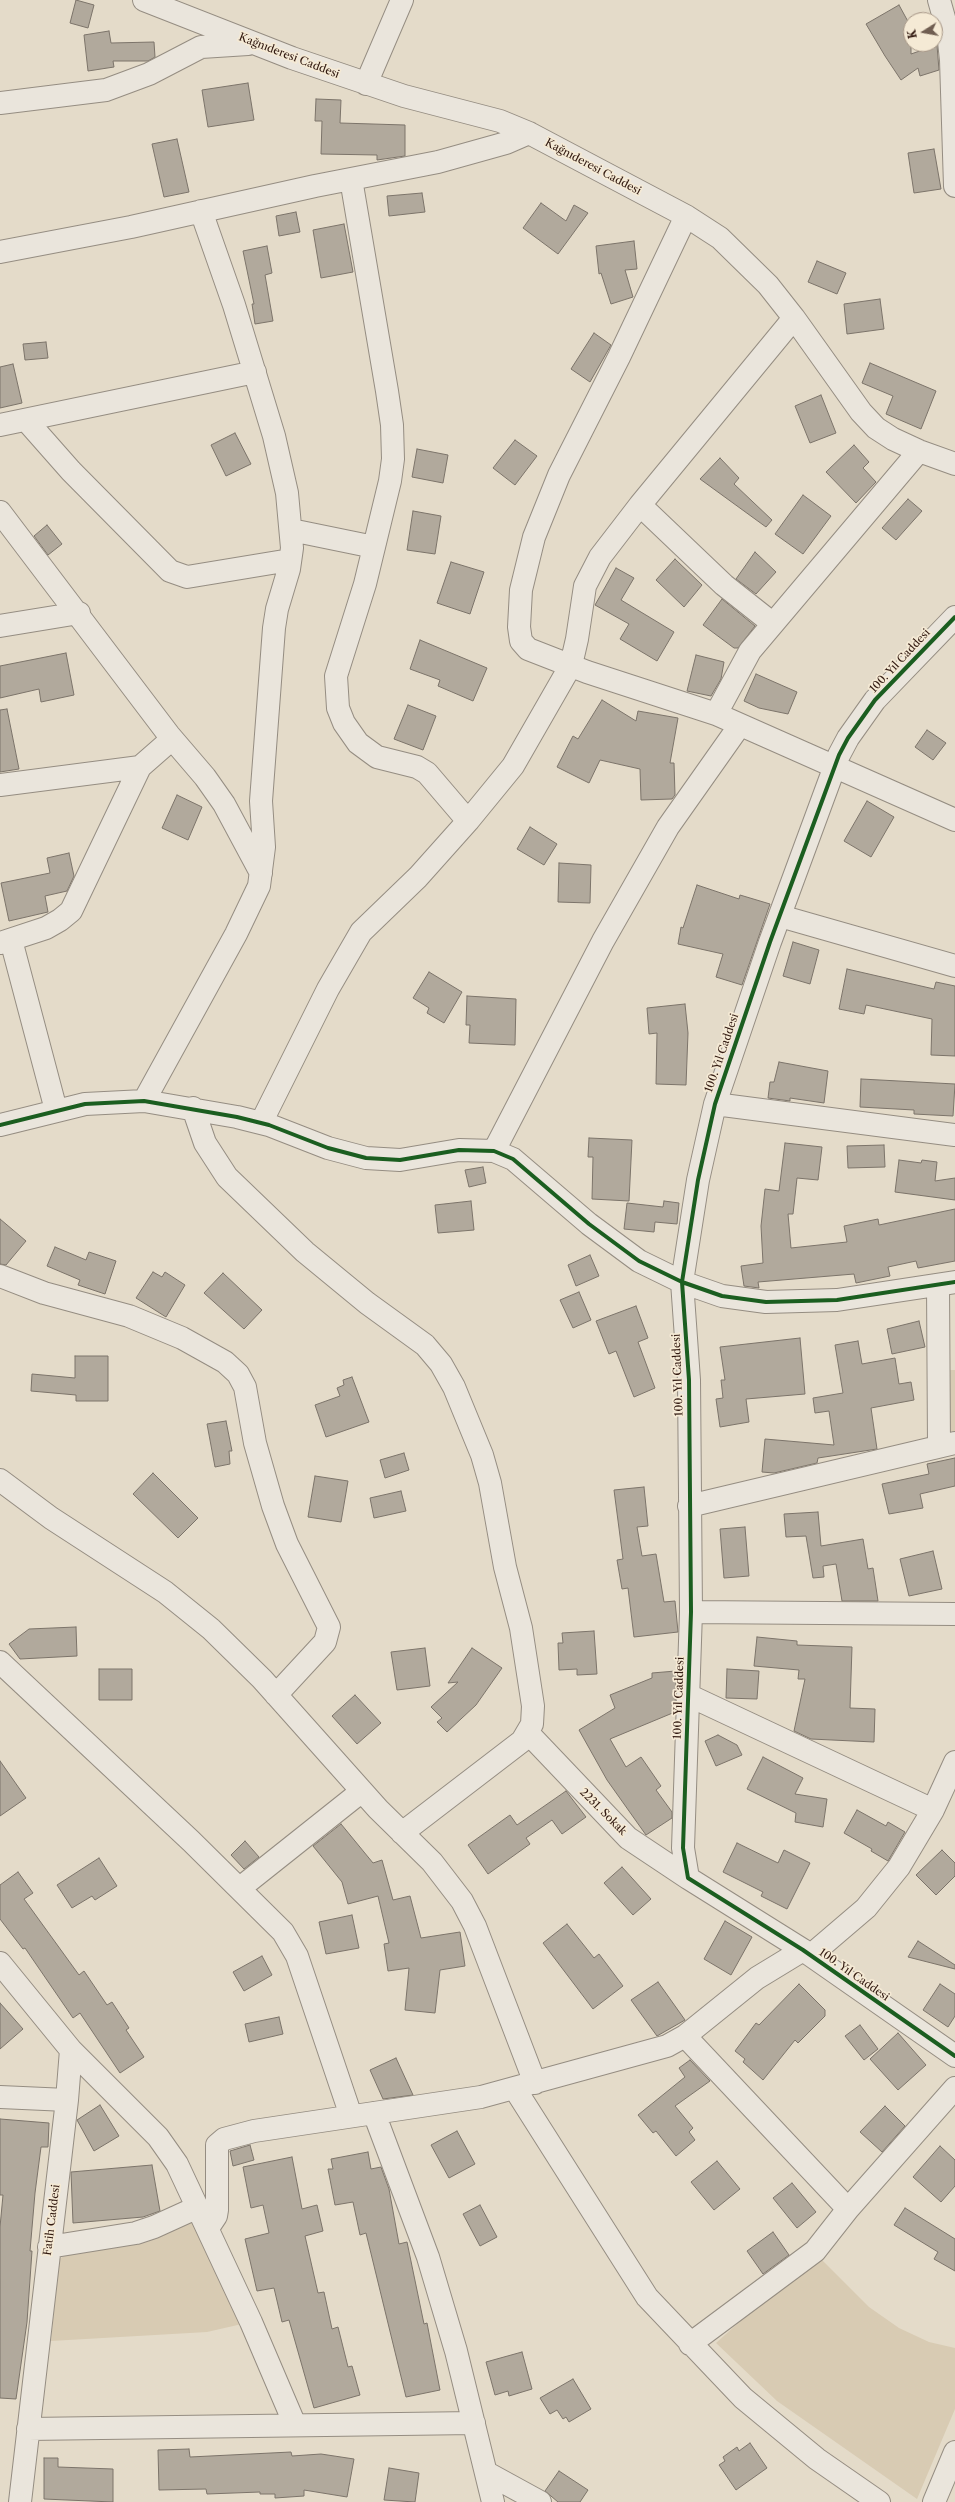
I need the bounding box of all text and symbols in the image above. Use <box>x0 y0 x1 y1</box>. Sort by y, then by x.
north arrow <box>903 12 943 52</box>
text: K <box>904 28 920 40</box>
street label: Kağnıderesi Caddesi <box>237 31 341 81</box>
street label: Kağnıderesi Caddesi <box>543 136 643 198</box>
street label: 100. Yıl Caddesi <box>867 626 933 696</box>
street label: 100. Yıl Caddesi <box>702 1012 742 1094</box>
street label: 100. Yıl Caddesi <box>670 1334 686 1416</box>
street label: 100. Yıl Caddesi <box>671 1657 687 1739</box>
street label: 2231. Sokak <box>577 1786 629 1838</box>
street label: 100. Yıl Caddesi <box>816 1946 892 2004</box>
street label: Fatih Caddesi <box>41 2184 63 2256</box>

